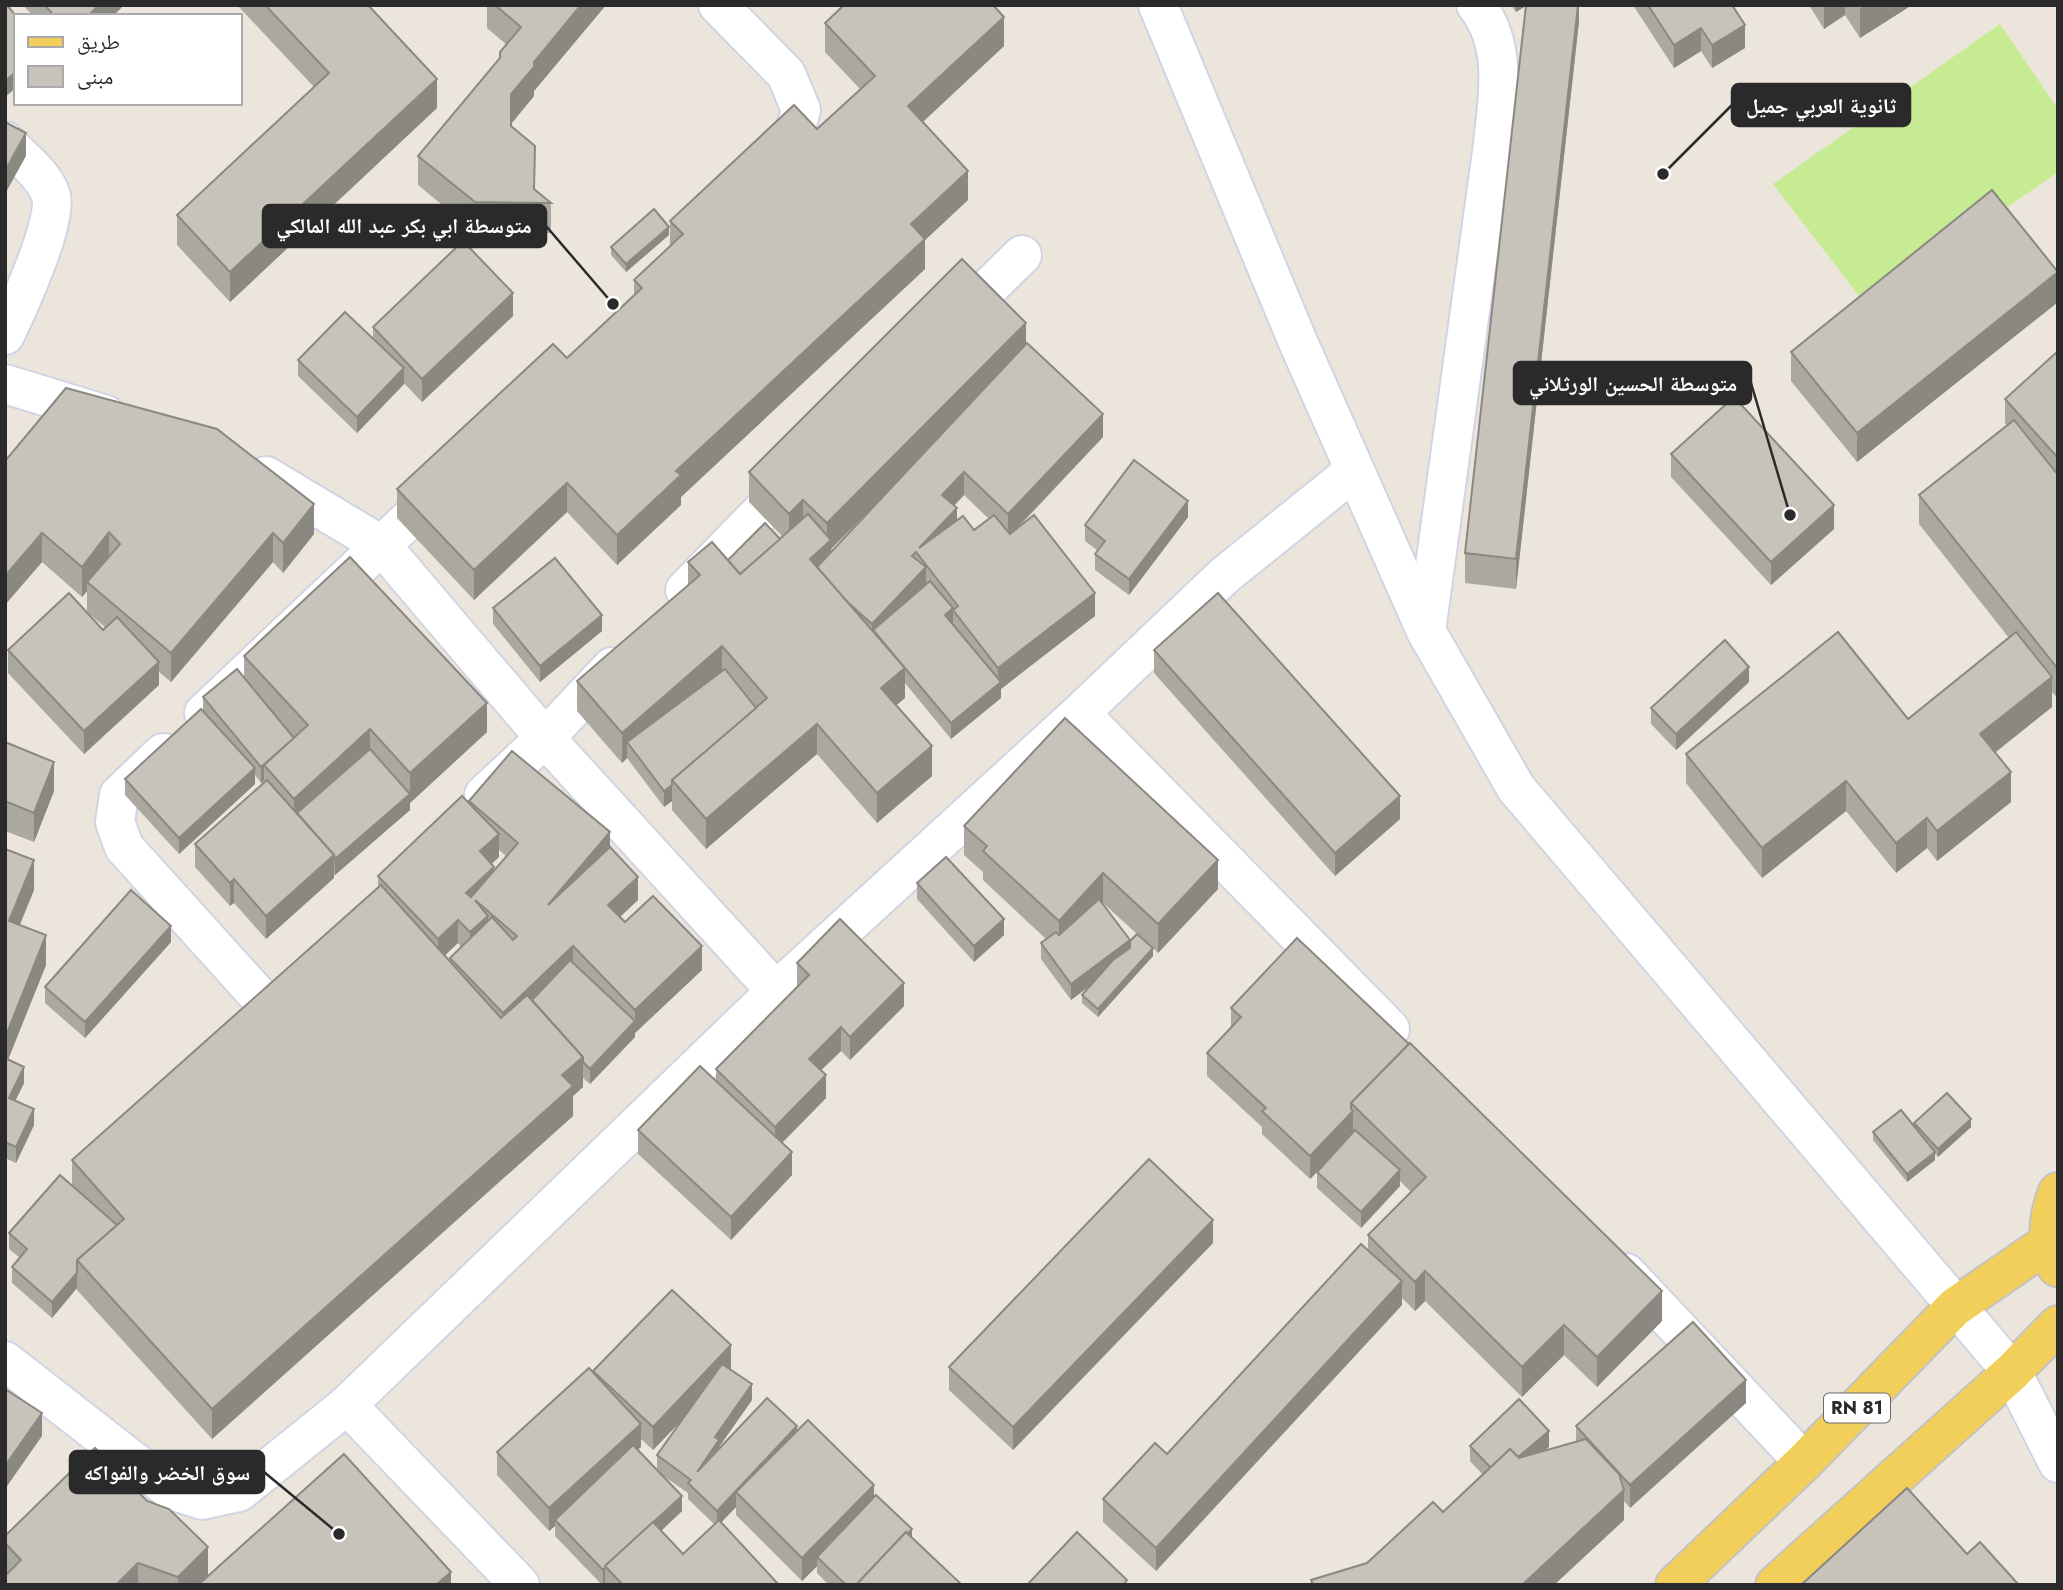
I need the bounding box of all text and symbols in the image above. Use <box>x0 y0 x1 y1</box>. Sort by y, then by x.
legend <box>14 14 242 105</box>
text: طريق <box>77 27 120 57</box>
text: مبنى <box>77 62 113 92</box>
callout: ثانوية العربي جميل <box>1732 84 1910 126</box>
text: ثانوية العربي جميل <box>1746 91 1896 122</box>
callout: متوسطة ابي بكر عبد الله المالكي <box>263 205 546 247</box>
text: متوسطة ابي بكر عبد الله المالكي <box>276 211 532 242</box>
callout: متوسطة الحسين الورثلاني <box>1514 362 1751 404</box>
text: متوسطة الحسين الورثلاني <box>1529 369 1737 400</box>
road number: RN 81 <box>1824 1394 1890 1422</box>
callout: سوق الخضر والفواكه <box>70 1451 264 1493</box>
text: سوق الخضر والفواكه <box>84 1458 250 1488</box>

